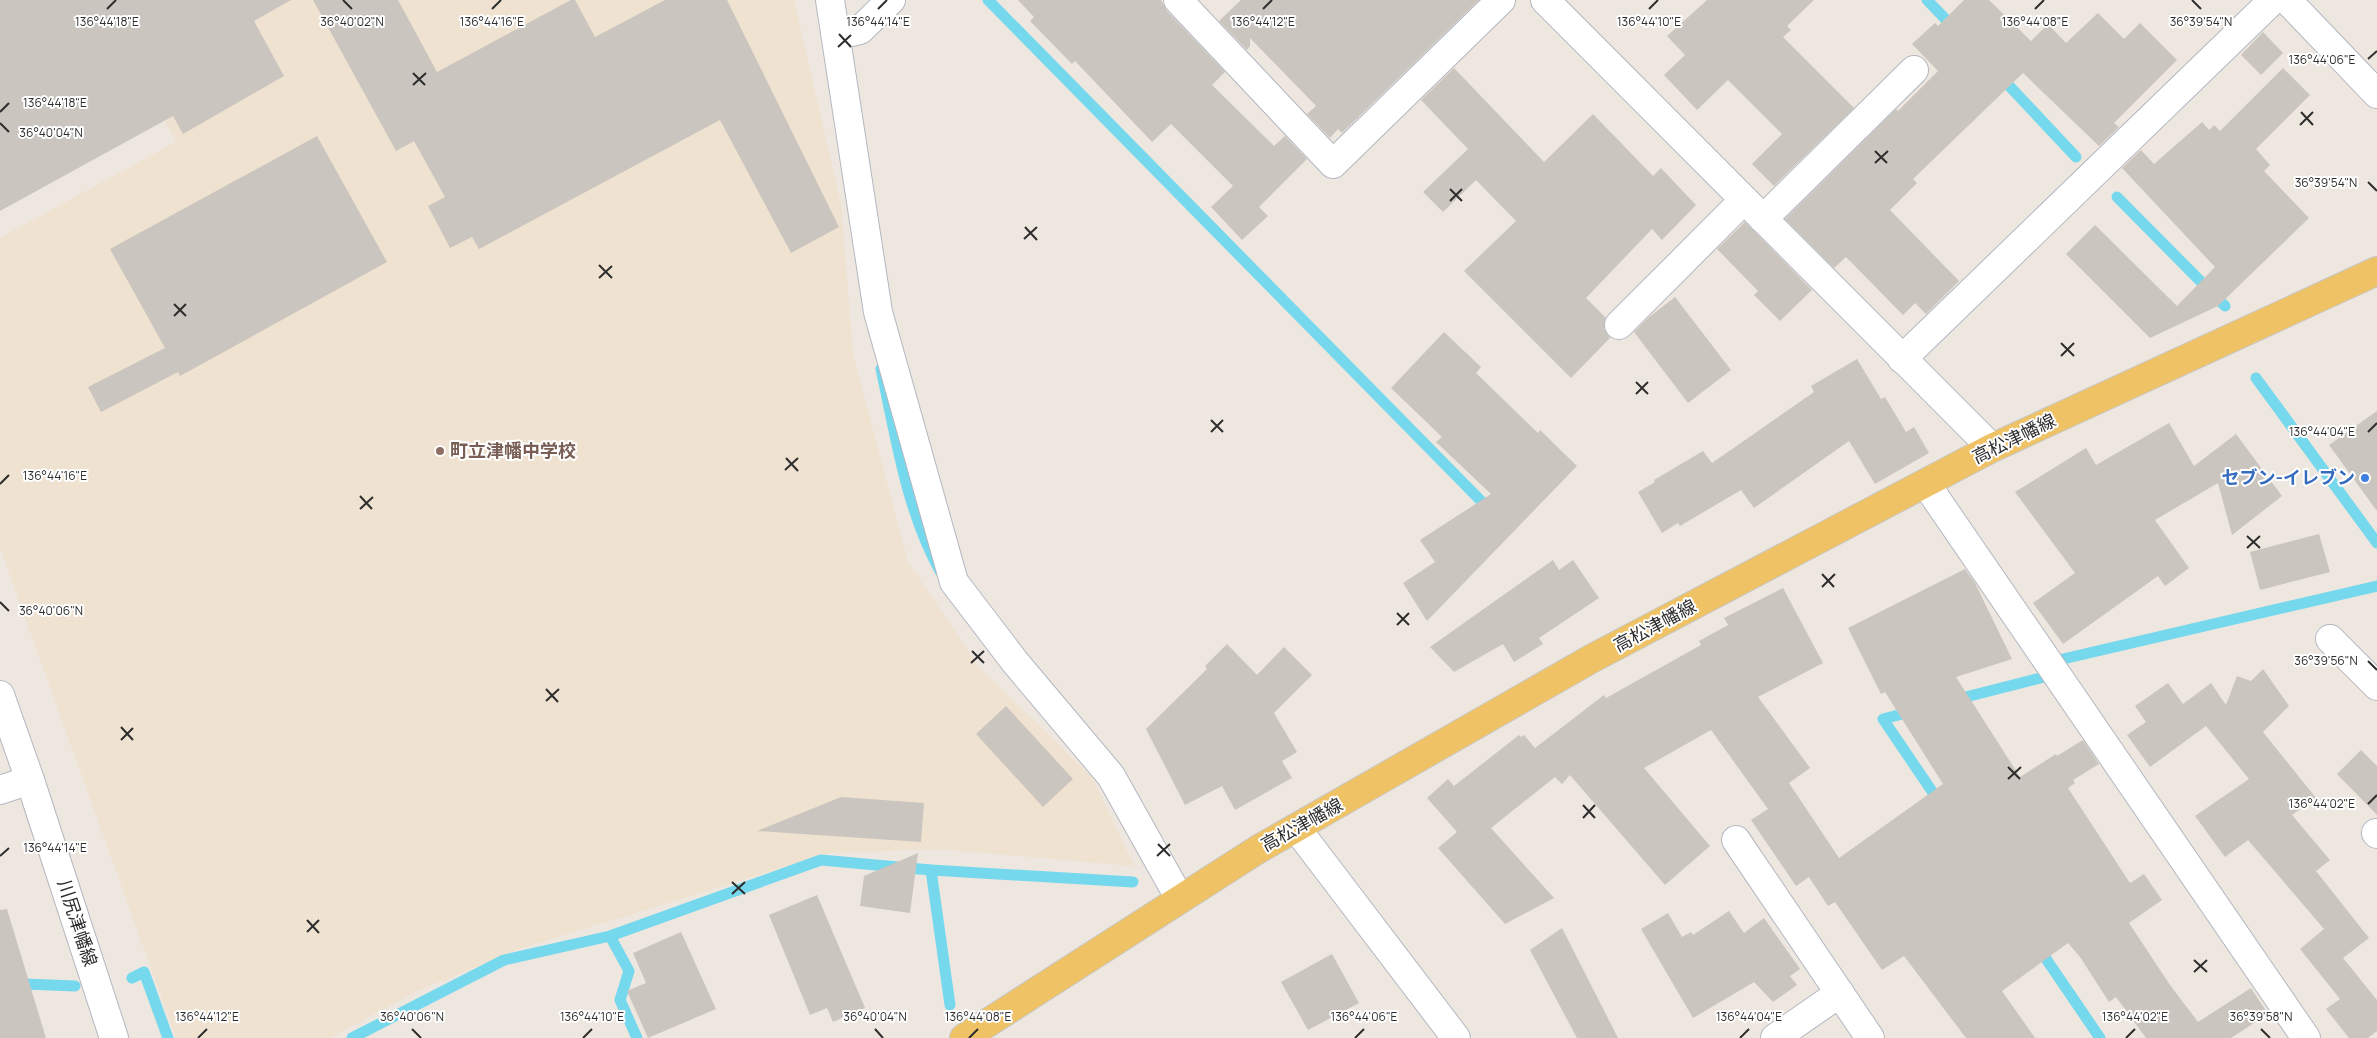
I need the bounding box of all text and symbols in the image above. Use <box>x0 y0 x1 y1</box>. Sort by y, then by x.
text: 136°44'18"E <box>75 13 139 30</box>
text: 36°40'02"N <box>320 13 384 30</box>
text: 136°44'16"E <box>460 13 524 30</box>
text: 136°44'14"E <box>846 13 910 30</box>
text: 136°44'12"E <box>1231 13 1295 30</box>
text: 136°44'10"E <box>1617 13 1681 30</box>
text: 136°44'08"E <box>2002 13 2068 30</box>
text: 36°39'54"N <box>2170 13 2232 30</box>
text: 136°44'06"E <box>2289 51 2356 68</box>
text: 136°44'18"E <box>23 94 87 111</box>
text: 36°40'04"N <box>19 124 83 141</box>
text: 36°39'54"N <box>2295 174 2357 191</box>
street label: 高松津幡線 <box>1968 408 2059 469</box>
text: 136°44'04"E <box>2289 423 2355 440</box>
place label: 町立津幡中学校 <box>450 438 576 462</box>
marker: 町立津幡中学校 <box>434 445 446 457</box>
place label: セブン-イレブン <box>2221 465 2355 489</box>
text: 136°44'16"E <box>23 467 87 484</box>
marker: セブン-イレブン <box>2359 472 2371 484</box>
street label: 高松津幡線 <box>1609 593 1700 657</box>
text: 36°40'06"N <box>19 602 83 619</box>
text: 36°39'56"N <box>2294 652 2358 669</box>
street label: 高松津幡線 <box>1256 792 1347 856</box>
text: 136°44'02"E <box>2289 795 2355 812</box>
text: 136°44'14"E <box>23 839 87 856</box>
street label: 川尻津幡線 <box>53 876 103 969</box>
text: 136°44'12"E <box>175 1008 239 1025</box>
text: 36°40'06"N <box>380 1008 444 1025</box>
text: 136°44'10"E <box>560 1008 624 1025</box>
text: 36°40'04"N <box>843 1008 907 1025</box>
text: 136°44'08"E <box>945 1008 1011 1025</box>
text: 136°44'06"E <box>1331 1008 1398 1025</box>
text: 136°44'04"E <box>1716 1008 1782 1025</box>
text: 136°44'02"E <box>2102 1008 2168 1025</box>
text: 36°39'58"N <box>2230 1008 2292 1025</box>

